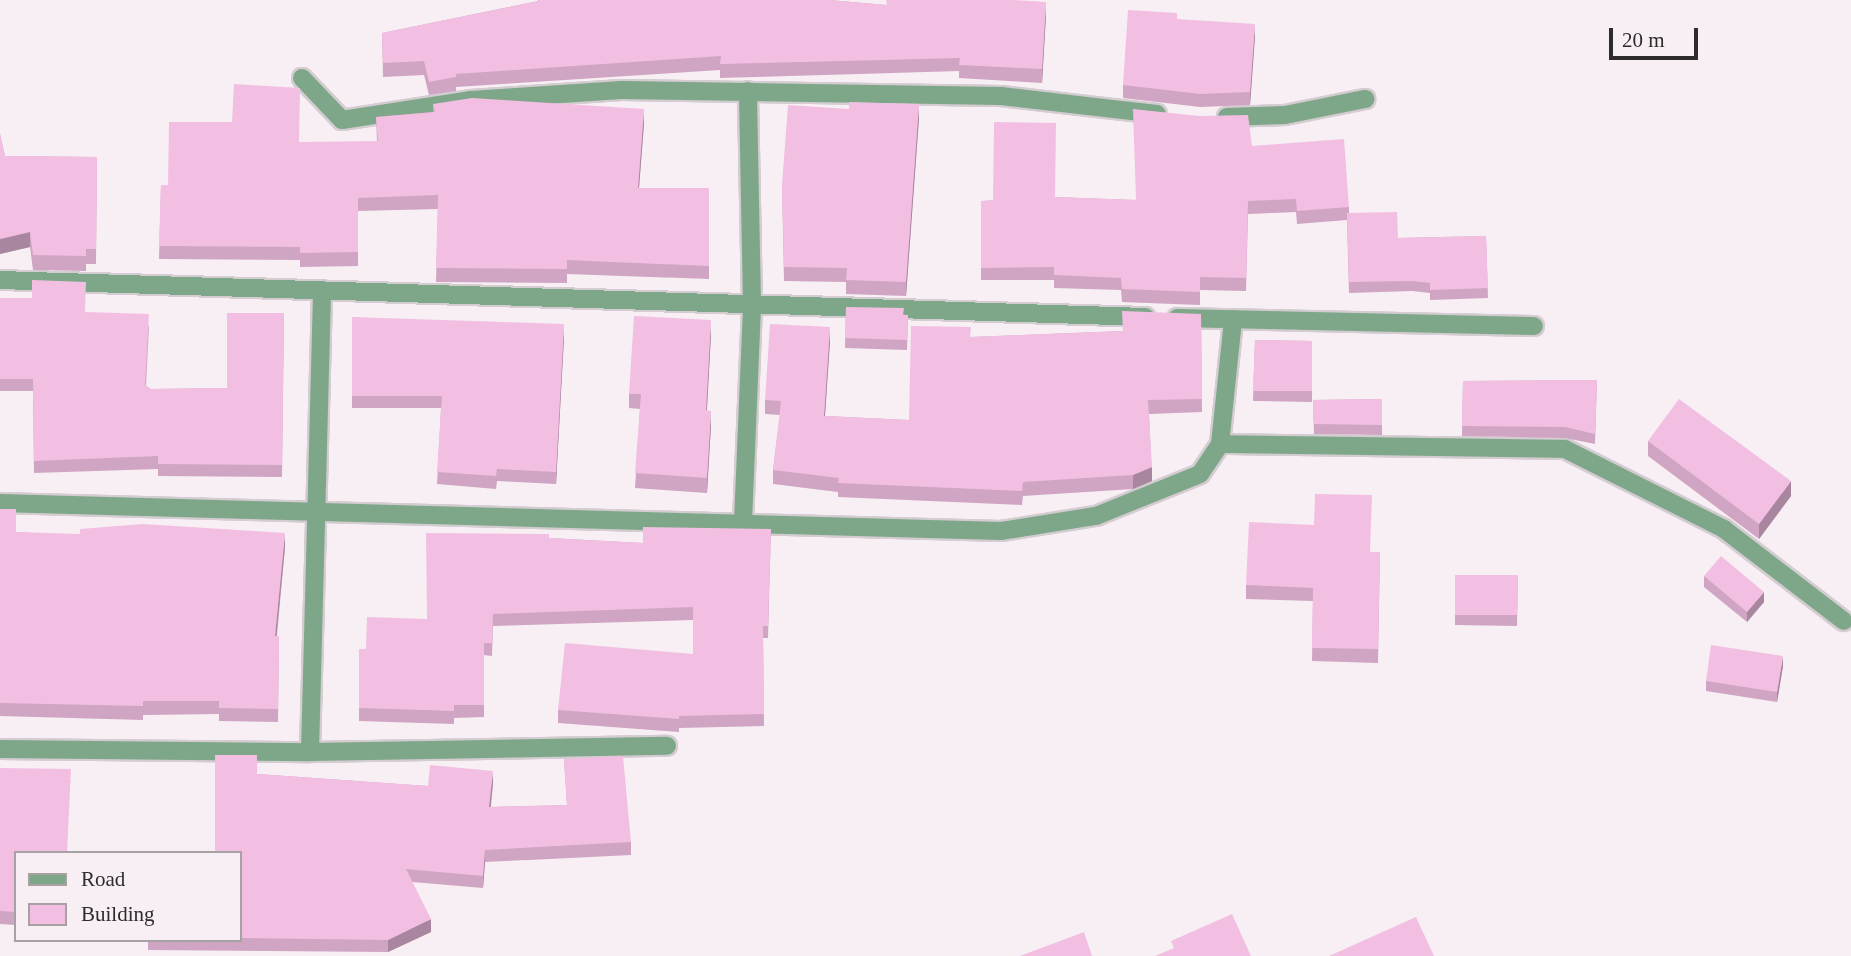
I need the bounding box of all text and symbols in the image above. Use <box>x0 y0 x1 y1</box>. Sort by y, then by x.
scale bar <box>1613 14 1702 58</box>
text: 20 m <box>1622 28 1665 52</box>
legend <box>14 851 242 942</box>
text: Road <box>81 867 125 891</box>
text: Building <box>81 902 155 926</box>

